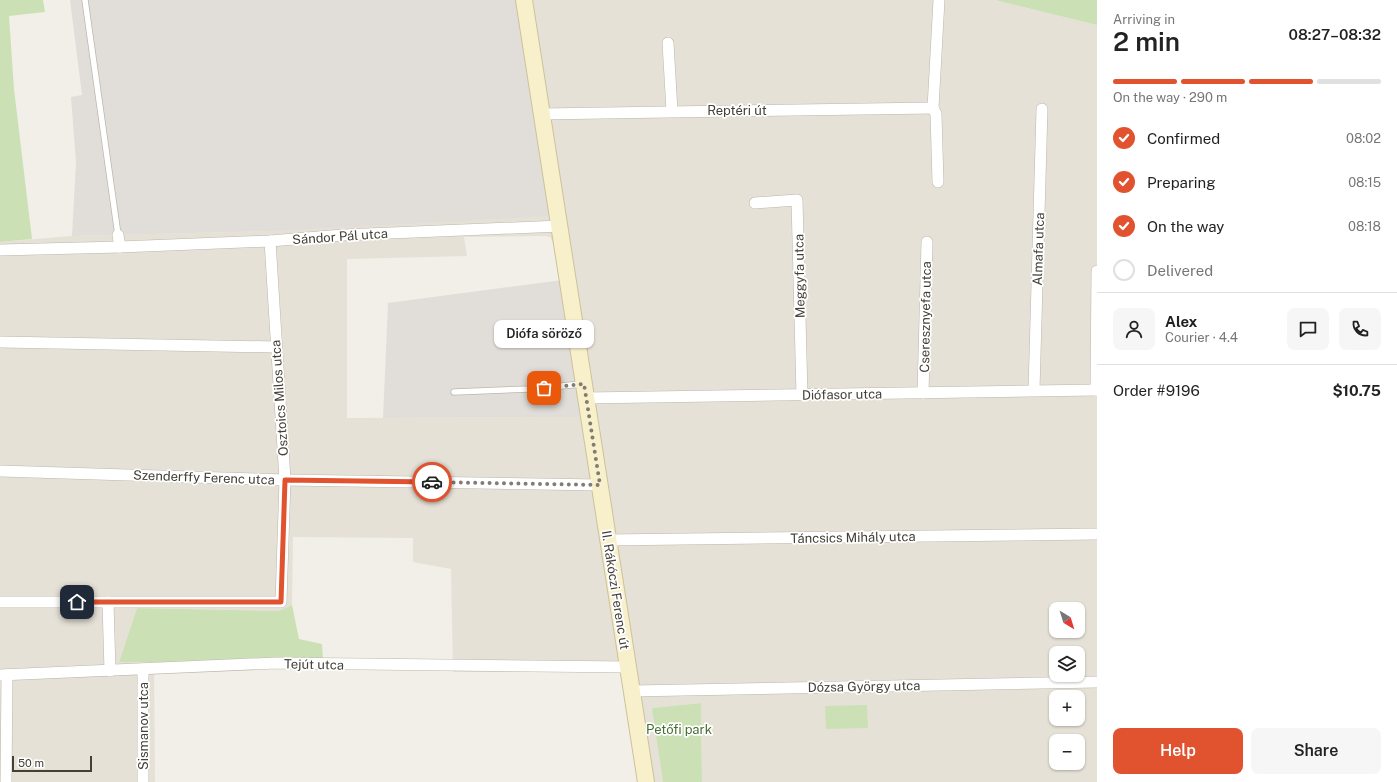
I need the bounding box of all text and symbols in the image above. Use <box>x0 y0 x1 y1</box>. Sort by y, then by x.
text: Arriving in <box>1113 12 1175 27</box>
text: 2 min <box>1113 26 1180 57</box>
text: 08:27–08:32 <box>1289 26 1381 43</box>
text: On the way · 290 m <box>1113 90 1227 105</box>
street label: Reptéri út <box>707 103 767 118</box>
icon: check <box>1113 127 1135 149</box>
text: Confirmed <box>1147 130 1220 147</box>
text: 08:02 <box>1346 131 1381 146</box>
icon: check <box>1113 171 1135 193</box>
text: Preparing <box>1147 174 1216 191</box>
text: 08:15 <box>1348 175 1381 190</box>
street label: Almafa utca <box>1030 212 1047 286</box>
icon: check <box>1113 215 1135 237</box>
text: On the way <box>1147 218 1224 235</box>
text: 08:18 <box>1348 219 1381 234</box>
street label: Sándor Pál utca <box>292 226 388 247</box>
street label: Meggyfa utca <box>791 234 808 318</box>
street label: Cseresznyefa utca <box>917 261 934 373</box>
text: Delivered <box>1147 262 1213 279</box>
button: person <box>1113 308 1155 350</box>
button: chat <box>1287 308 1329 350</box>
button: phone <box>1339 308 1381 350</box>
text: Alex <box>1165 313 1197 330</box>
callout: Diófa söröző <box>494 320 594 348</box>
text: Diófa söröző <box>506 326 582 341</box>
text: Courier · 4.4 <box>1165 330 1238 345</box>
street label: Osztoics Milos utca <box>268 339 291 457</box>
pin <box>527 371 561 405</box>
icon: bag <box>533 377 555 399</box>
text: Order #9196 <box>1113 382 1200 399</box>
text: $10.75 <box>1332 382 1381 399</box>
street label: Diófasor utca <box>802 386 882 403</box>
courier <box>412 462 452 502</box>
street label: Szenderffy Ferenc utca <box>133 468 275 487</box>
icon: car <box>421 471 443 493</box>
street label: II. Rákóczi Ferenc út <box>599 529 632 651</box>
street label: Táncsics Mihály utca <box>790 529 916 546</box>
pin <box>60 585 94 619</box>
icon: home <box>66 591 88 613</box>
north arrow <box>1049 602 1085 638</box>
map controls <box>1049 602 1085 770</box>
button: layers <box>1049 646 1085 682</box>
street label: Tejút utca <box>284 656 344 673</box>
street label: Dózsa György utca <box>807 678 921 695</box>
street label: Sismanov utca <box>136 682 151 770</box>
button: + <box>1049 690 1085 726</box>
park label: Petőfi park <box>646 722 712 737</box>
button: Help <box>1113 728 1243 774</box>
button: Share <box>1251 728 1381 774</box>
button: − <box>1049 734 1085 770</box>
scale bar <box>12 754 92 773</box>
text: 50 m <box>18 757 44 769</box>

